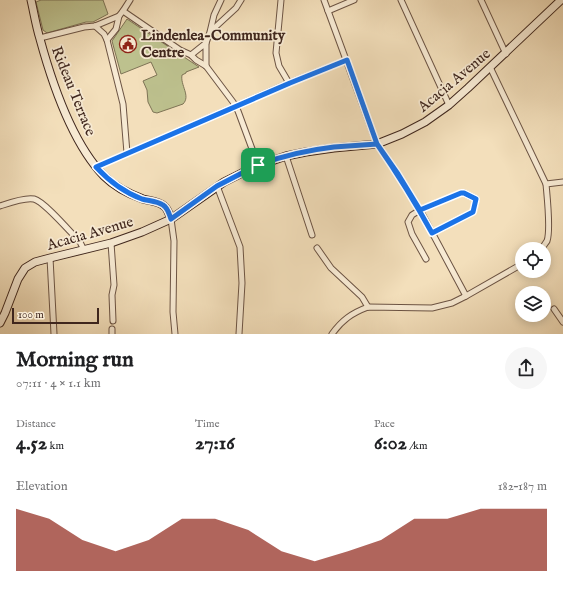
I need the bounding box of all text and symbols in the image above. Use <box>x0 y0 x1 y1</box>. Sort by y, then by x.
place label: Lindenlea-Community Centre <box>141 26 286 62</box>
public building icon: Lindenlea-Community Centre <box>118 34 138 54</box>
street label: Rideau Terrace <box>47 44 100 139</box>
street label: Acacia Avenue <box>413 44 495 117</box>
pin <box>241 148 275 182</box>
icon: arrive <box>247 154 269 176</box>
street label: Acacia Avenue <box>44 212 136 255</box>
map controls <box>515 242 551 322</box>
button: locate <box>515 242 551 278</box>
button: layers <box>515 286 551 322</box>
scale bar <box>12 306 99 325</box>
text: 100 m <box>18 308 44 322</box>
text: Morning run <box>16 346 134 374</box>
button: share <box>505 347 547 389</box>
text: 07:11 · 4 × 1.1 km <box>16 375 101 392</box>
text: Distance <box>16 417 56 431</box>
text: Time <box>195 417 219 431</box>
text: Pace <box>374 417 395 431</box>
text: 4.52 <box>16 431 47 456</box>
text: 27:16 <box>195 431 235 456</box>
text: 6:02 <box>374 431 407 456</box>
text: km <box>47 439 64 453</box>
text: /km <box>407 439 427 453</box>
text: Elevation <box>16 478 68 495</box>
text: 182–187 m <box>498 478 547 495</box>

